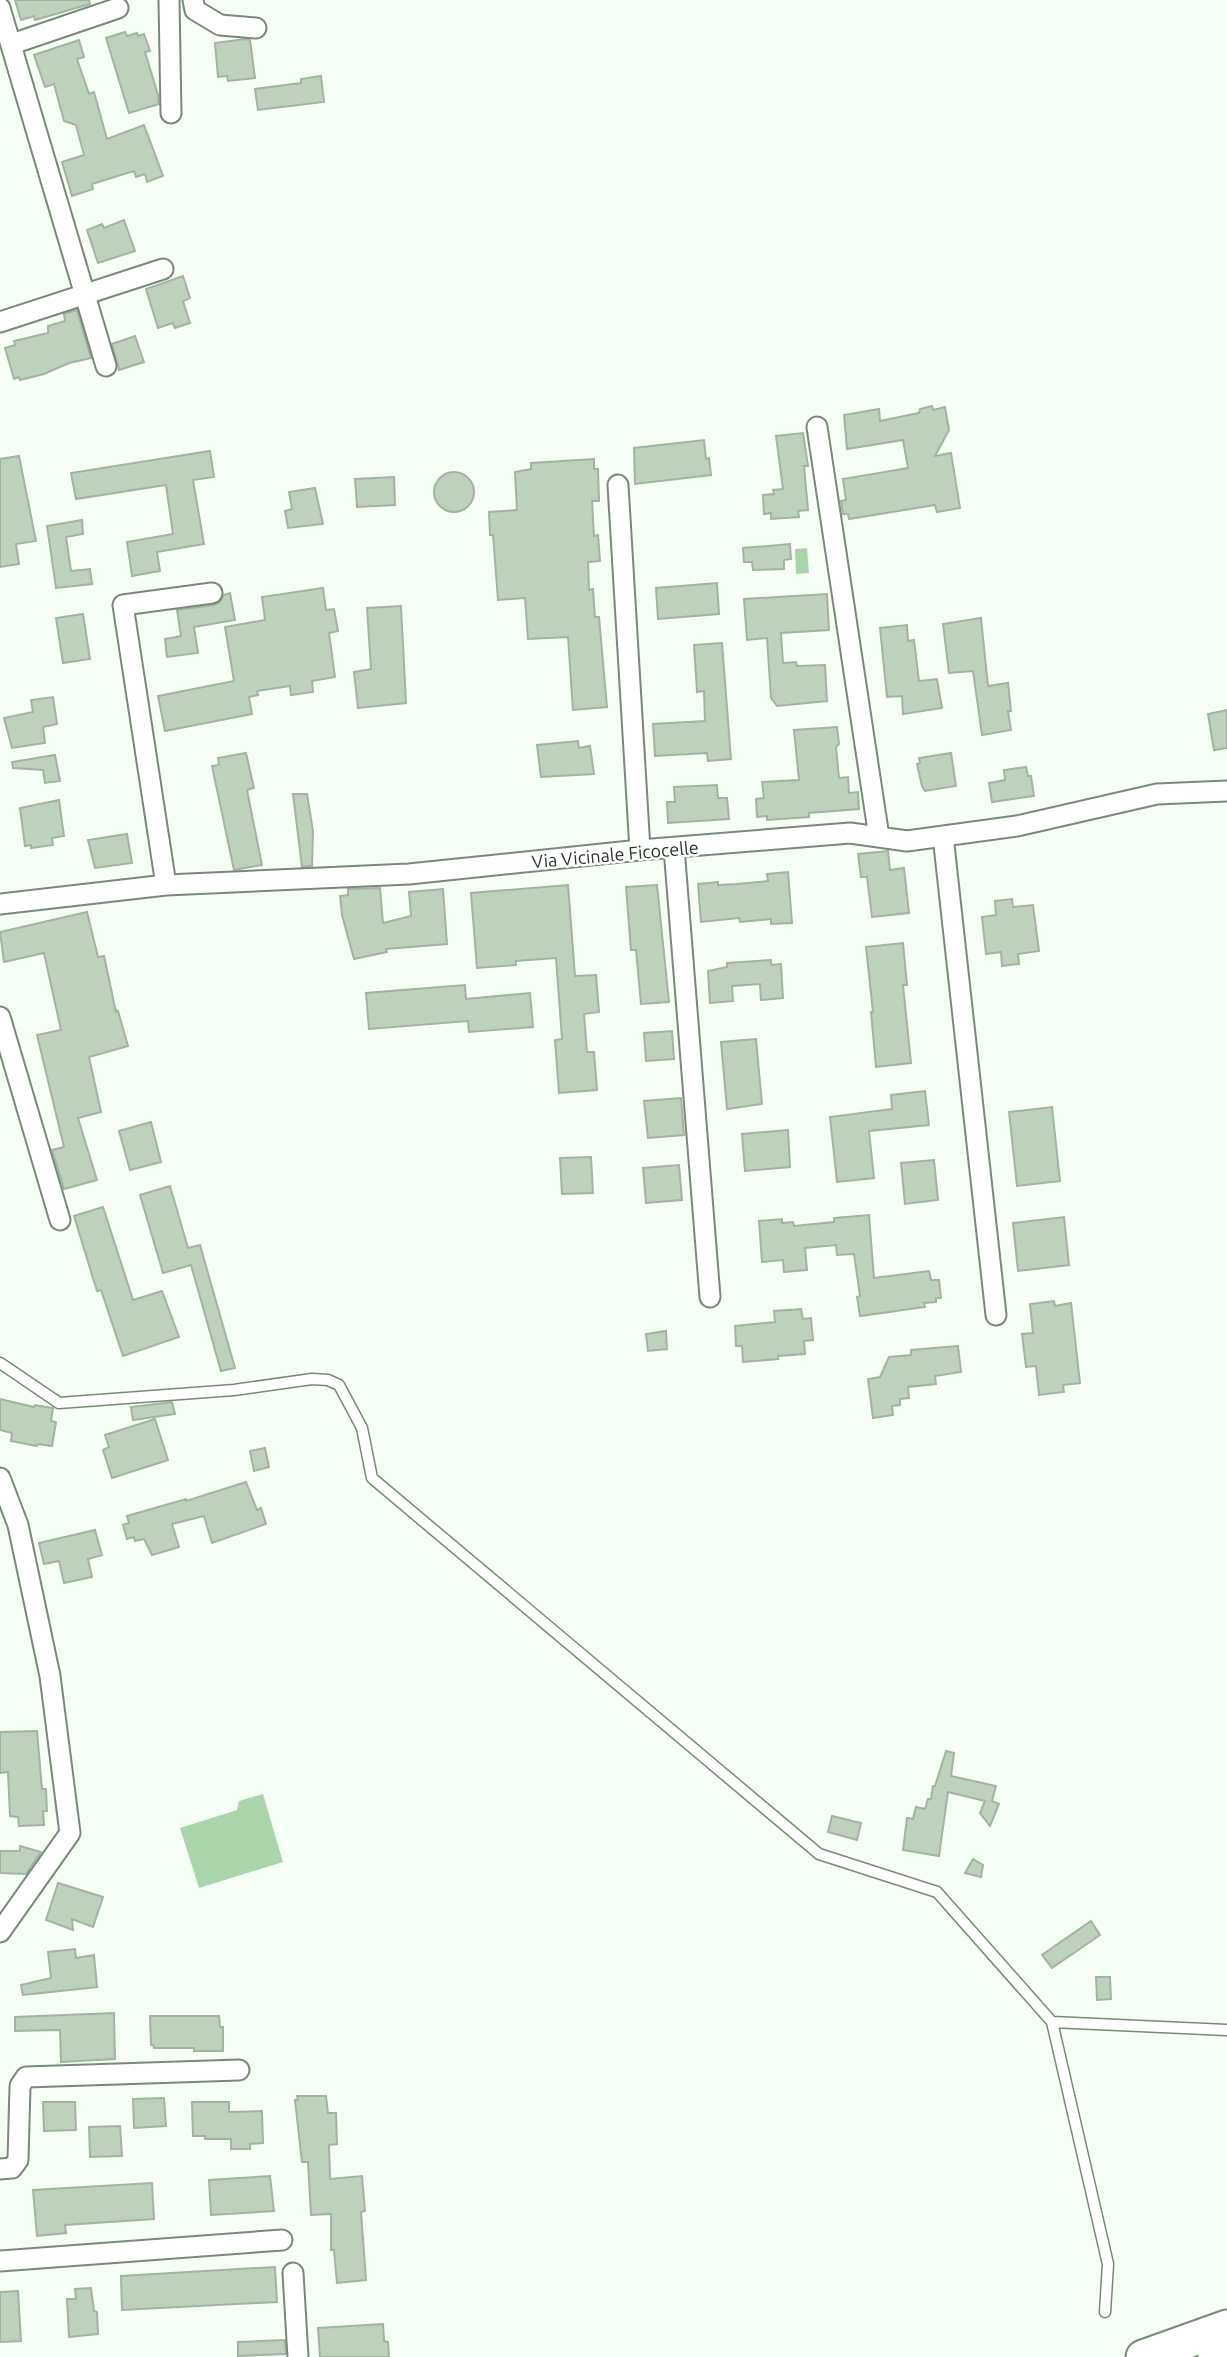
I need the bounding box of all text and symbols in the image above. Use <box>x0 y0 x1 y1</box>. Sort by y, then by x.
street label: Via Vicinale Ficocelle <box>531 837 699 871</box>

